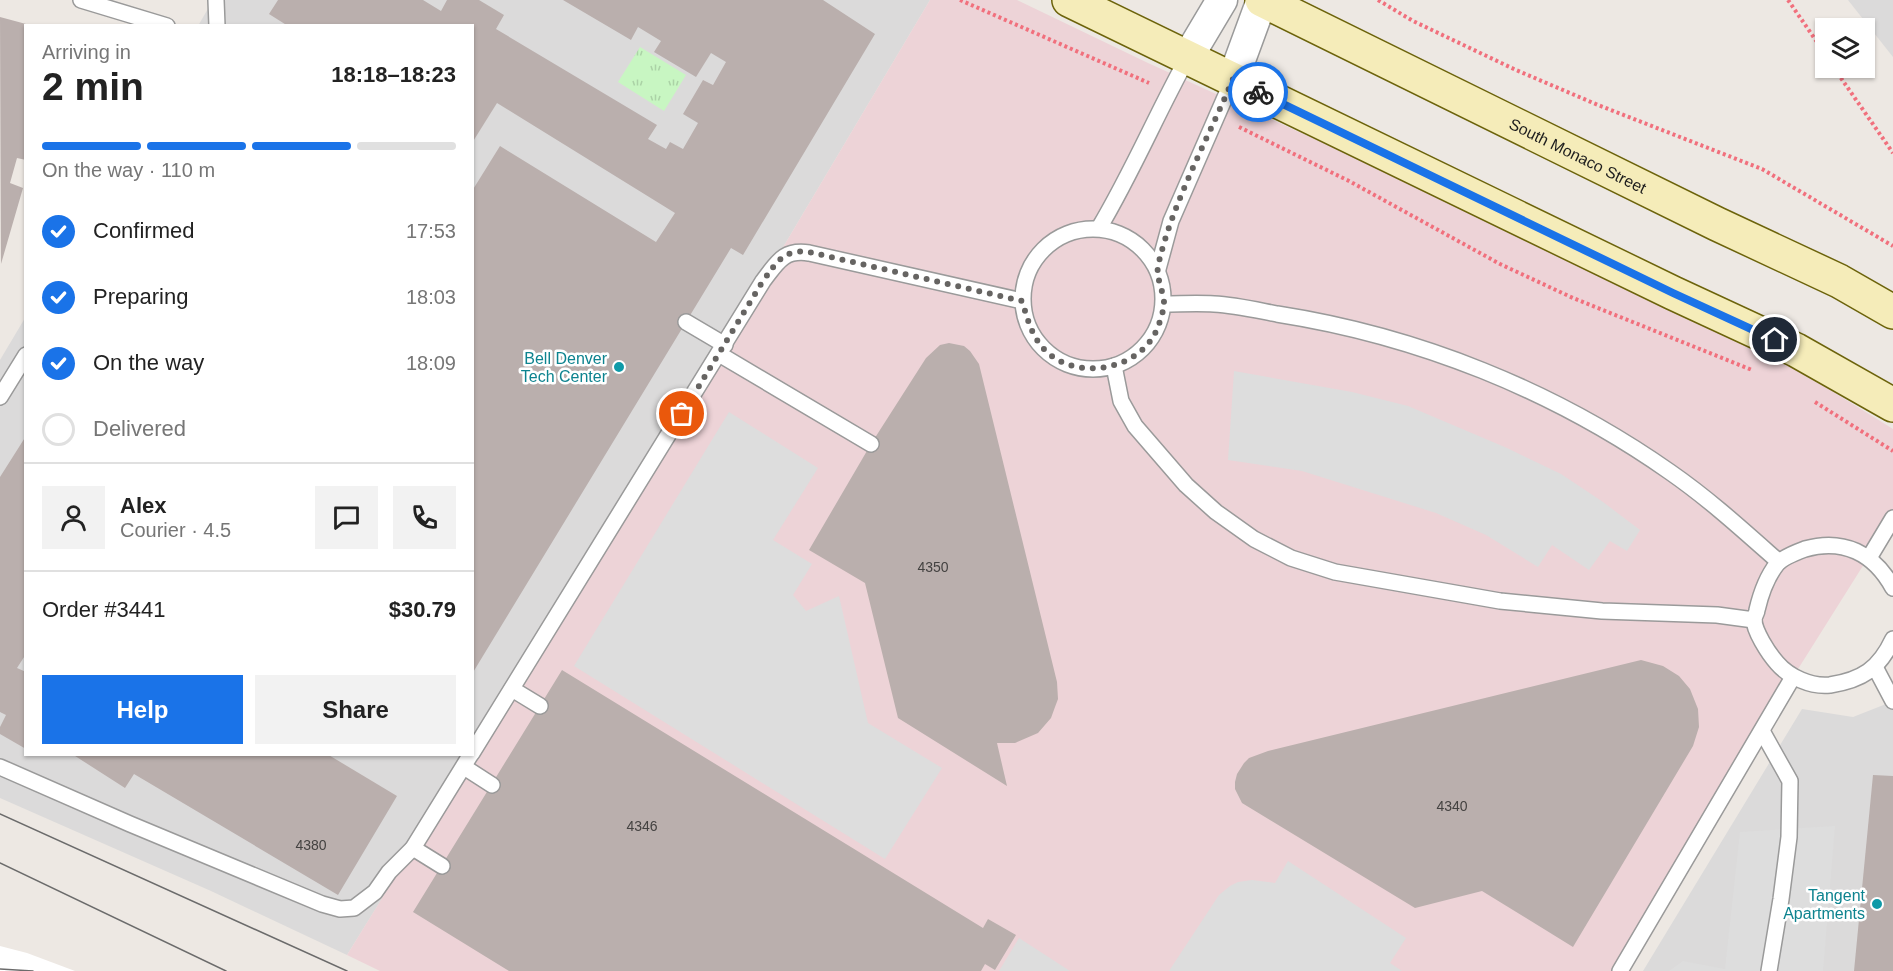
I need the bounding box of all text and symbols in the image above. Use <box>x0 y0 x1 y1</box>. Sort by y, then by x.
map controls <box>1815 18 1875 78</box>
button: layers <box>1815 18 1875 78</box>
text: Arriving in <box>42 41 131 63</box>
text: 18:18–18:23 <box>331 62 456 87</box>
courier <box>1228 62 1288 122</box>
text: 2 min <box>42 65 144 108</box>
icon: bike <box>1242 76 1275 109</box>
street label: South Monaco Street <box>1506 115 1649 197</box>
text: On the way · 110 m <box>42 159 215 181</box>
icon: check <box>42 215 75 248</box>
text: Confirmed <box>93 218 194 243</box>
text: 17:53 <box>406 220 456 242</box>
icon: check <box>42 281 75 314</box>
text: Preparing <box>93 284 188 309</box>
text: 18:03 <box>406 286 456 308</box>
pin <box>1749 314 1800 365</box>
icon: home <box>1758 323 1791 356</box>
icon: check <box>42 347 75 380</box>
text: On the way <box>93 350 204 375</box>
place label: Bell Denver Tech Center <box>521 350 608 385</box>
text: 18:09 <box>406 352 456 374</box>
marker: Bell Denver Tech Center <box>612 360 626 374</box>
pin <box>656 388 707 439</box>
icon: bag <box>665 397 698 430</box>
text: Delivered <box>93 416 186 441</box>
button: person <box>42 486 105 549</box>
button: chat <box>315 486 378 549</box>
button: phone <box>393 486 456 549</box>
text: Alex <box>120 493 166 518</box>
text: Courier · 4.5 <box>120 519 231 541</box>
house number: 4350 <box>917 559 949 575</box>
text: Order #3441 <box>42 597 166 622</box>
text: $30.79 <box>389 597 456 622</box>
button: Help <box>42 675 243 744</box>
button: Share <box>255 675 456 744</box>
house number: 4340 <box>1436 798 1468 814</box>
house number: 4346 <box>626 818 658 834</box>
house number: 4380 <box>295 837 327 853</box>
place label: Tangent Apartments <box>1783 887 1866 922</box>
marker: Tangent Apartments <box>1870 897 1884 911</box>

